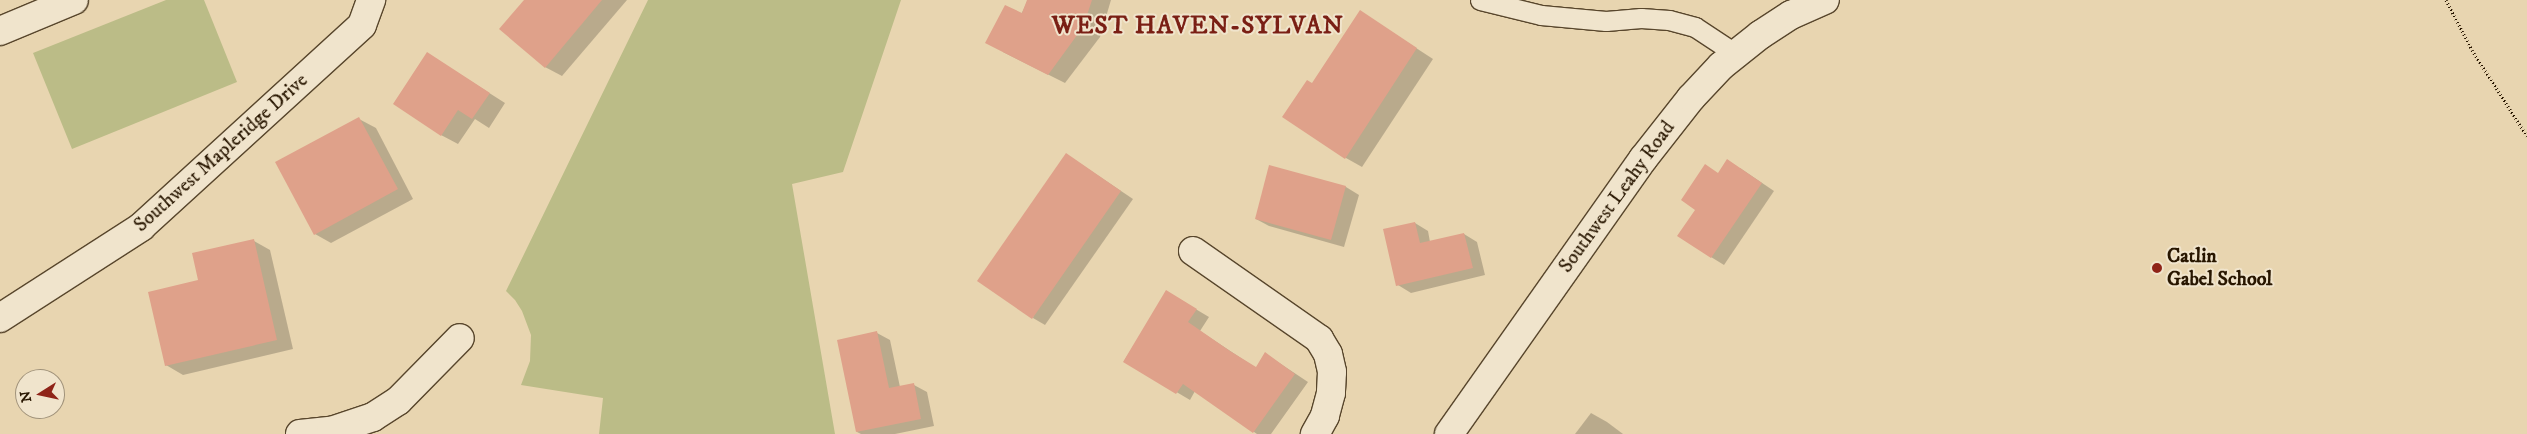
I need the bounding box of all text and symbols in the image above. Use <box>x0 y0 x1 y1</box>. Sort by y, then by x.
district label: WEST HAVEN-SYLVAN <box>1050 11 1346 41</box>
street label: Southwest Mapleridge Drive <box>129 69 313 237</box>
street label: Southwest Leahy Road <box>1554 116 1680 278</box>
place label: Catlin Gabel School <box>2167 244 2272 291</box>
marker: Catlin Gabel School <box>2151 262 2163 274</box>
north arrow <box>15 369 65 419</box>
text: N <box>16 389 36 404</box>

